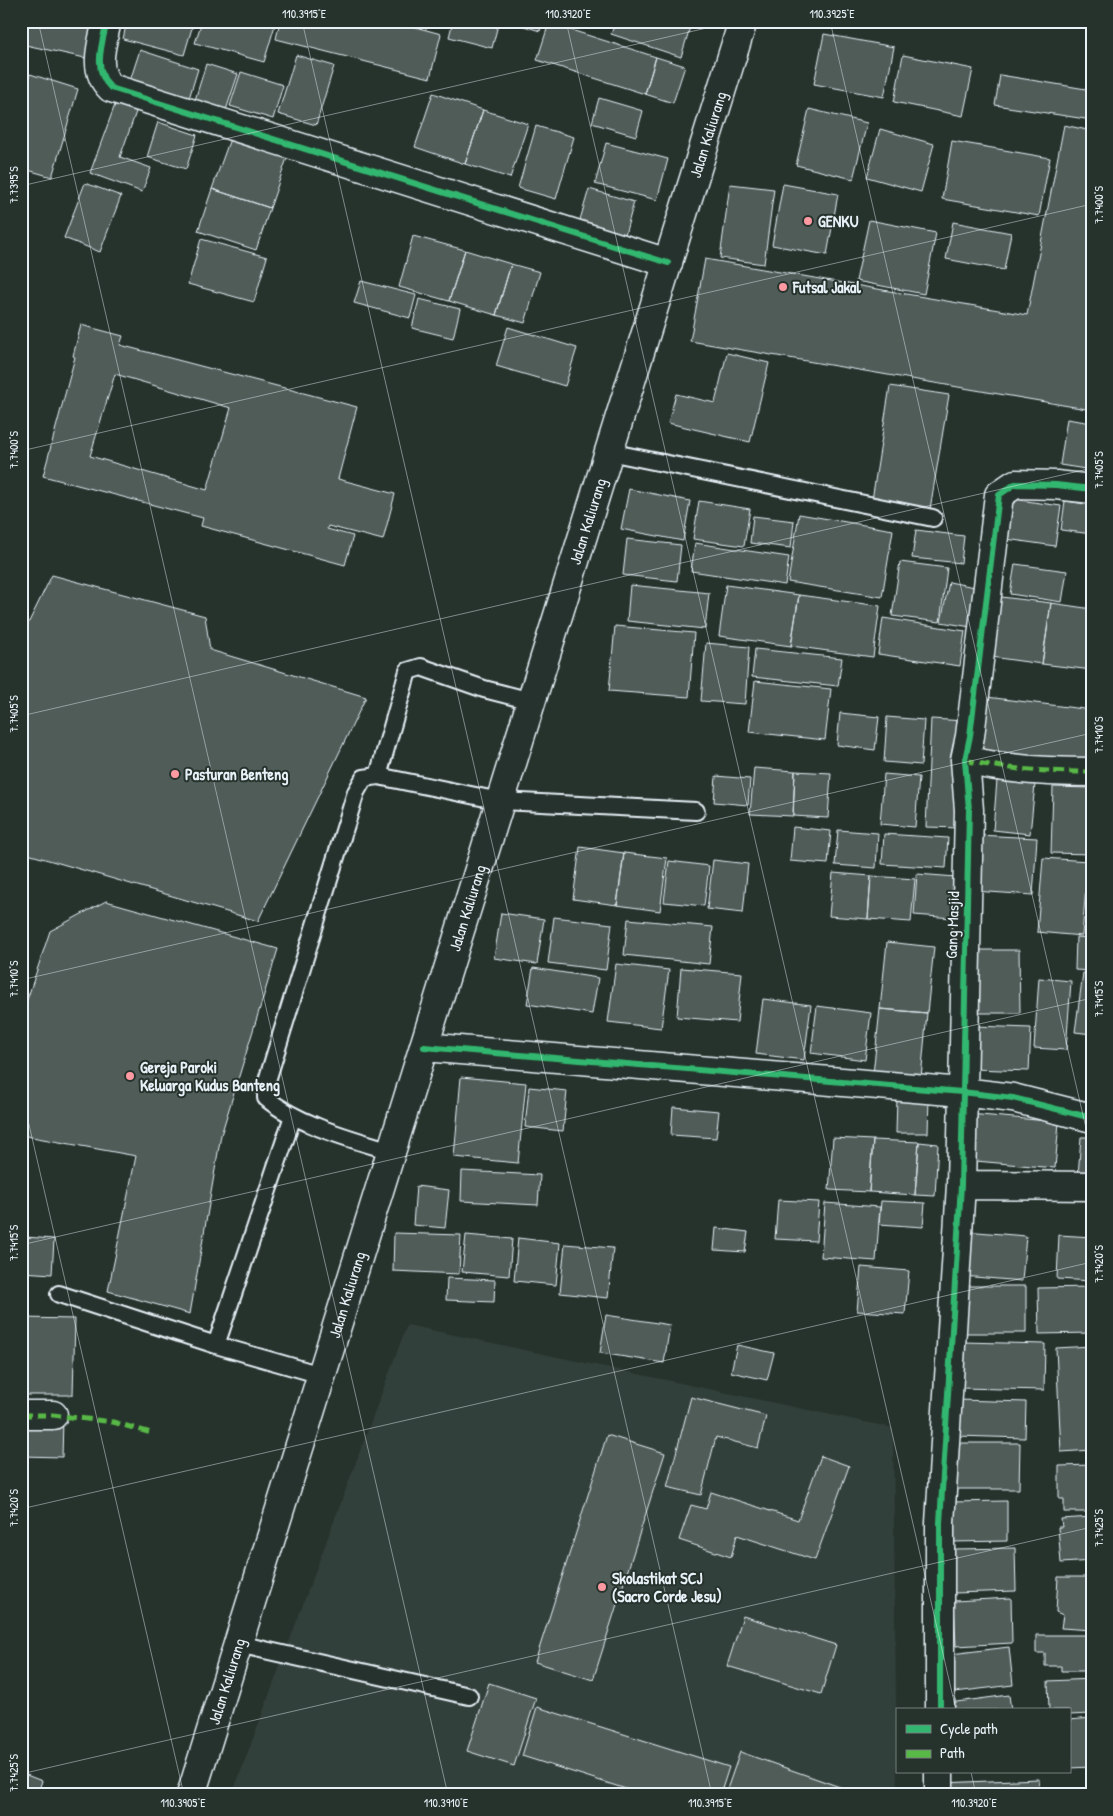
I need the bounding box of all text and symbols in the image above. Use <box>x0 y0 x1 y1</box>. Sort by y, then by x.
text: 110.3915°E <box>282 5 327 22</box>
text: 110.3920°E <box>545 5 591 22</box>
text: 110.3925°E <box>809 5 855 22</box>
street label: Jalan Kaliurang <box>684 89 731 180</box>
text: 7.7395°S <box>5 166 22 204</box>
text: 7.7400°S <box>1090 186 1107 224</box>
place label: GENKU <box>818 210 859 232</box>
marker: GENKU <box>802 215 814 227</box>
place label: Futsal Jakal <box>792 276 861 298</box>
marker: Futsal Jakal <box>777 281 789 293</box>
text: 7.7400°S <box>5 431 22 469</box>
text: 7.7405°S <box>1090 451 1107 489</box>
street label: Jalan Kaliurang <box>564 475 611 567</box>
text: 7.7405°S <box>5 695 22 733</box>
text: 7.7410°S <box>1090 716 1107 753</box>
place label: Pasturan Benteng <box>185 763 288 786</box>
marker: Pasturan Benteng <box>169 768 181 780</box>
street label: Jalan Kaliurang <box>443 862 491 954</box>
street label: Gang Masjid <box>940 891 964 959</box>
text: 7.7410°S <box>5 960 22 997</box>
text: 7.7415°S <box>1090 980 1107 1017</box>
place label: Gereja Paroki Keluarga Kudus Banteng <box>140 1056 280 1097</box>
marker: Gereja Paroki Keluarga Kudus Banteng <box>124 1070 136 1082</box>
text: 7.7415°S <box>5 1224 22 1261</box>
text: 7.7420°S <box>1090 1244 1107 1283</box>
street label: Jalan Kaliurang <box>323 1249 370 1341</box>
text: 7.7420°S <box>5 1488 22 1527</box>
text: 7.7425°S <box>1090 1509 1107 1547</box>
place label: Skolastikat SCJ (Sacro Corde Jesu) <box>612 1567 722 1607</box>
marker: Skolastikat SCJ (Sacro Corde Jesu) <box>596 1581 608 1593</box>
street label: Jalan Kaliurang <box>203 1635 250 1727</box>
legend <box>896 1708 1070 1774</box>
text: Cycle path <box>940 1718 998 1739</box>
text: Path <box>940 1742 965 1763</box>
text: 7.7425°S <box>5 1754 22 1792</box>
text: 110.3905°E <box>161 1794 206 1811</box>
text: 110.3910°E <box>424 1794 469 1811</box>
text: 110.3915°E <box>688 1794 733 1811</box>
text: 110.3920°E <box>951 1794 997 1811</box>

